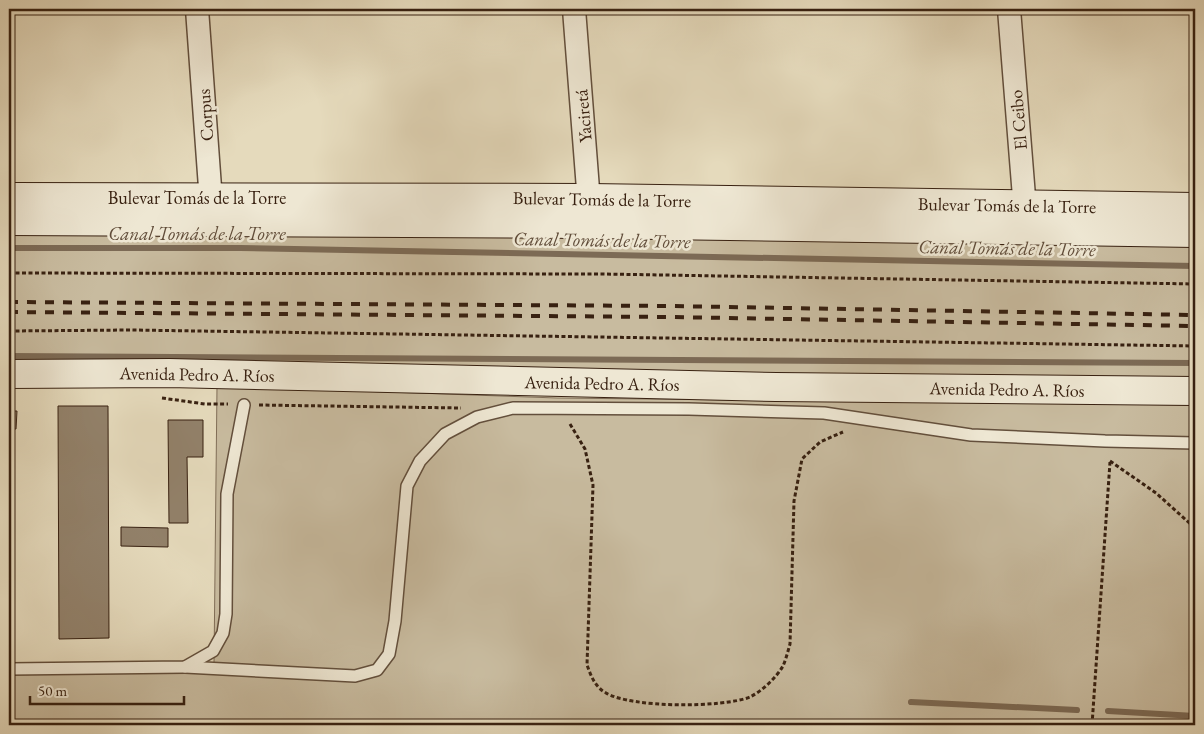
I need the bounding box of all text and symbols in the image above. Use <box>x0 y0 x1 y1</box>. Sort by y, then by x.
street label: Corpus <box>192 88 218 142</box>
street label: Yaciretá <box>569 88 597 144</box>
street label: El Ceibo <box>1004 89 1032 151</box>
street label: Bulevar Tomás de la Torre <box>108 186 286 209</box>
street label: Bulevar Tomás de la Torre <box>513 186 691 212</box>
street label: Bulevar Tomás de la Torre <box>918 192 1096 218</box>
water label: Canal Tomás de la Torre <box>108 221 286 246</box>
water label: Canal Tomás de la Torre <box>513 226 691 254</box>
water label: Canal Tomás de la Torre <box>918 234 1096 262</box>
street label: Avenida Pedro A. Ríos <box>118 361 275 387</box>
street label: Avenida Pedro A. Ríos <box>523 370 680 396</box>
street label: Avenida Pedro A. Ríos <box>928 376 1085 402</box>
scale bar <box>30 674 184 706</box>
text: 50 m <box>38 681 67 700</box>

